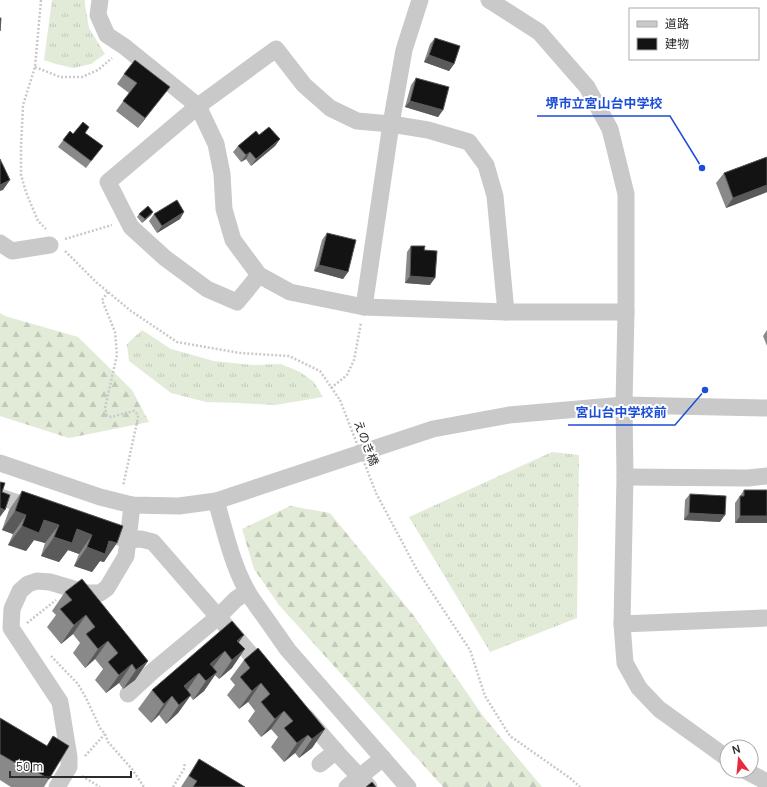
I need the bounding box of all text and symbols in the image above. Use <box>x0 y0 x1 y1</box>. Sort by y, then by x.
legend <box>629 8 759 60</box>
text: 道路 <box>665 15 689 32</box>
text: 建物 <box>665 35 689 52</box>
callout: 堺市立宮山台中学校 <box>537 91 670 116</box>
text: 堺市立宮山台中学校 <box>545 94 663 112</box>
callout: 宮山台中学校前 <box>568 400 675 425</box>
text: 宮山台中学校前 <box>575 403 667 421</box>
street label: えのき橋 <box>350 418 383 468</box>
north arrow <box>719 739 759 779</box>
text: N <box>730 741 742 757</box>
scale bar <box>10 753 131 779</box>
text: 50 m <box>16 758 43 775</box>

